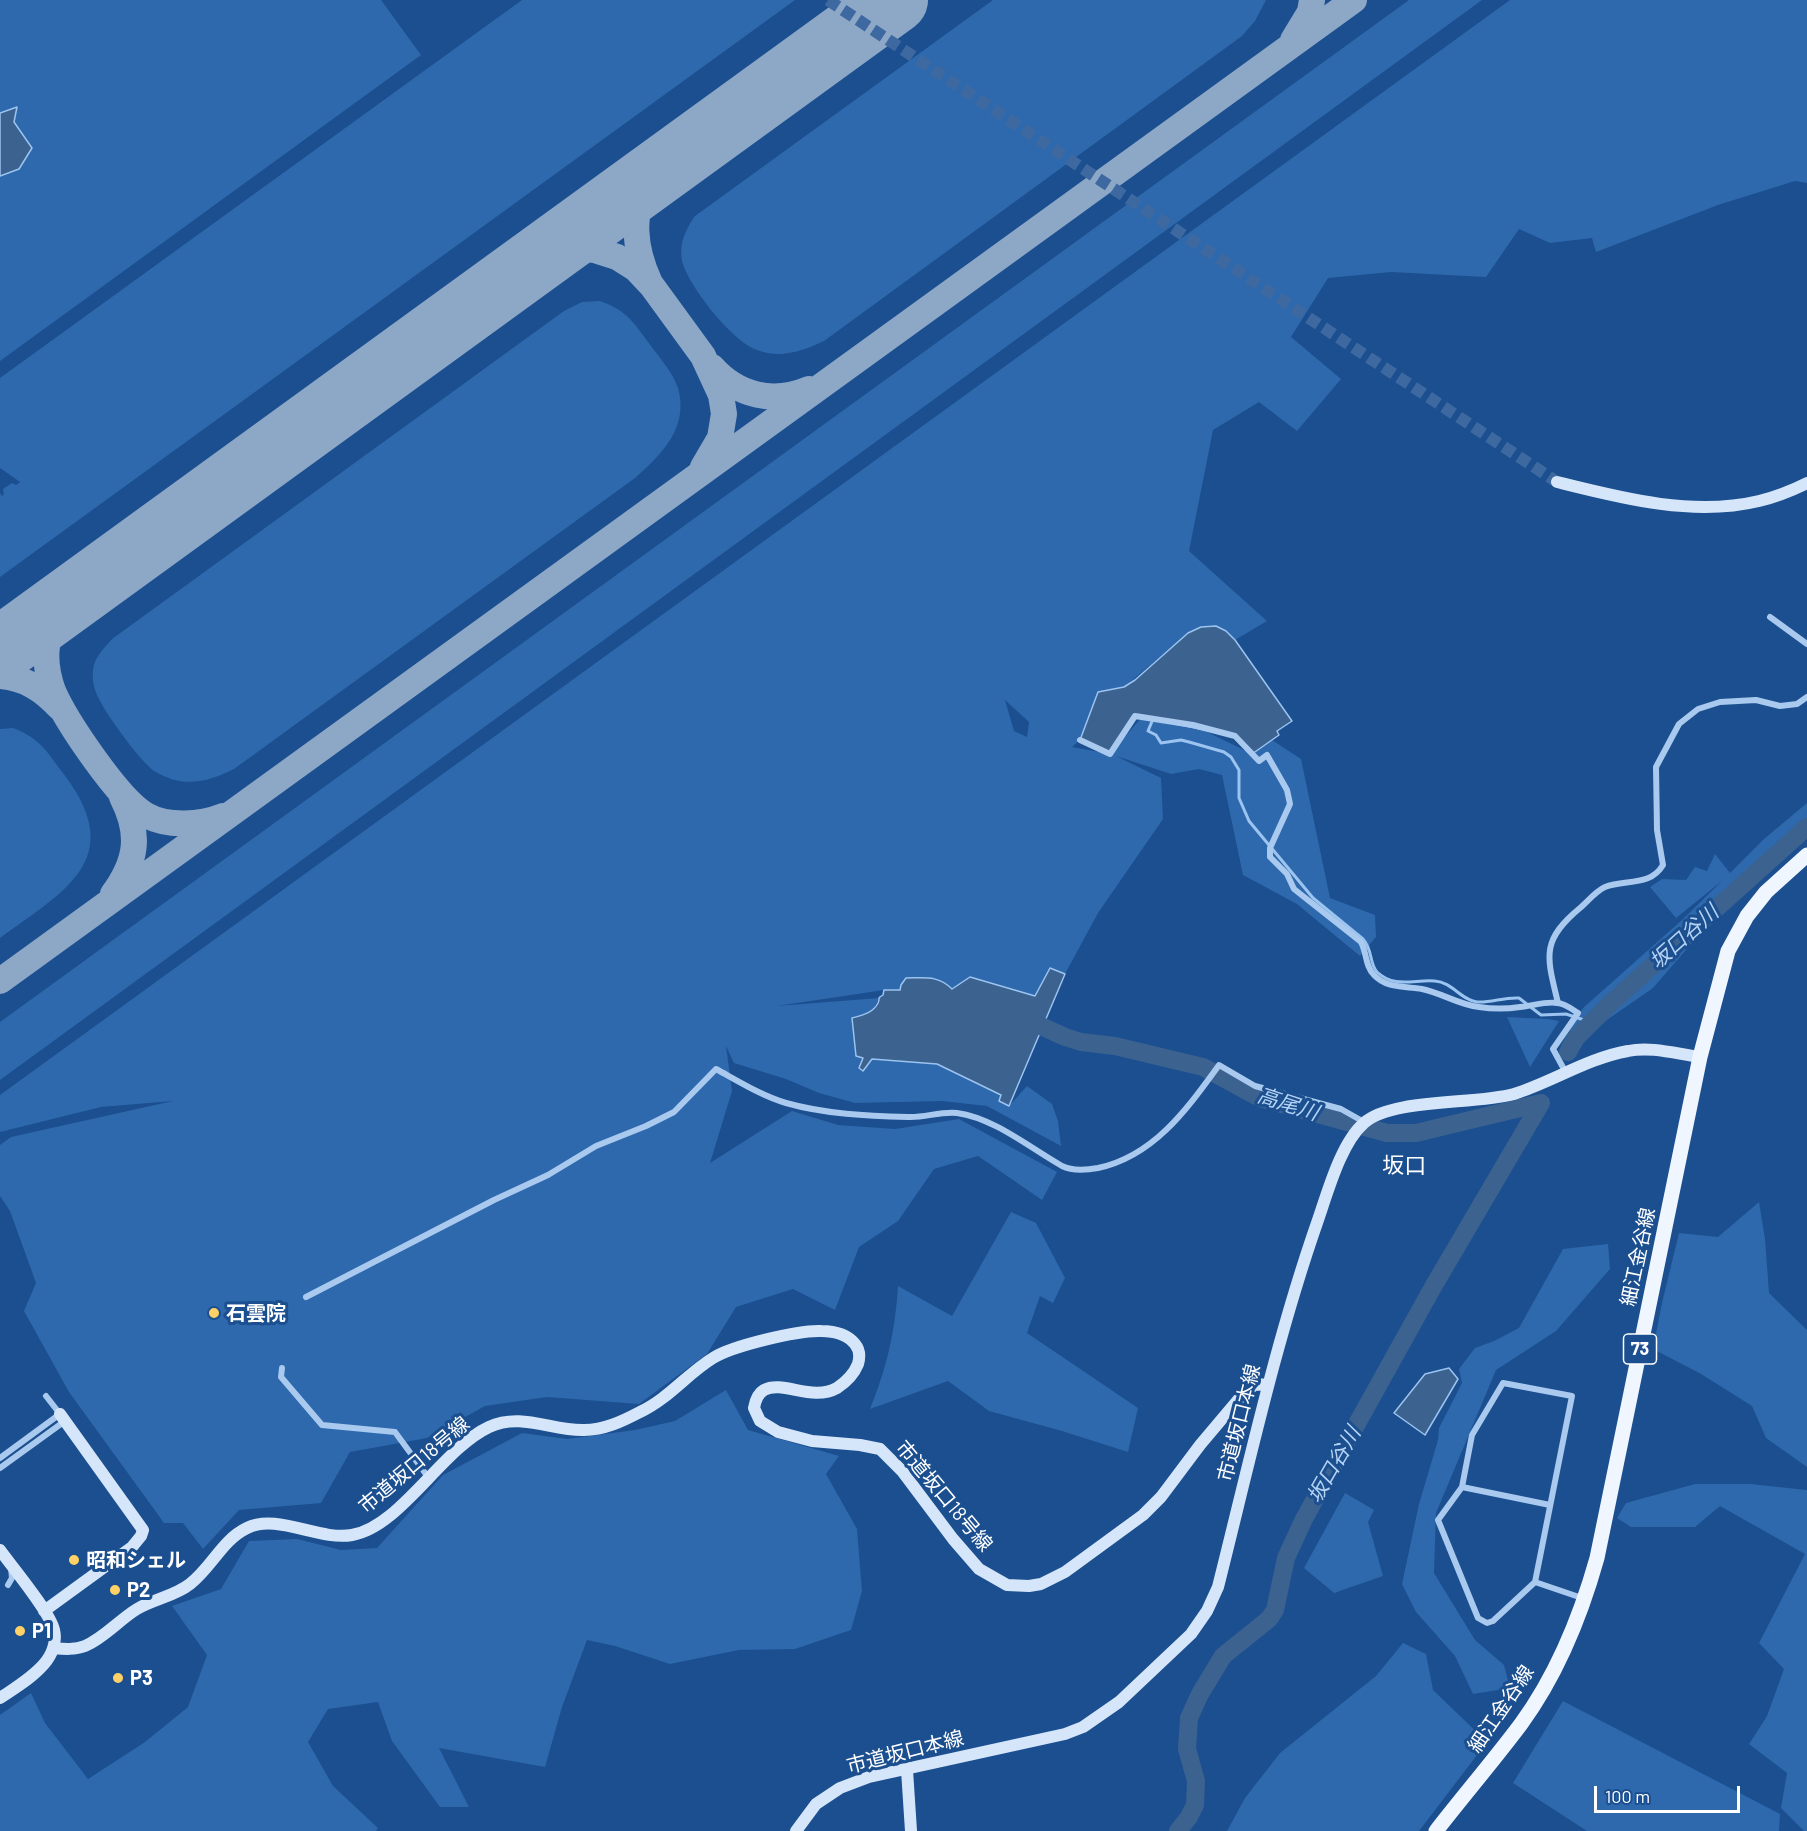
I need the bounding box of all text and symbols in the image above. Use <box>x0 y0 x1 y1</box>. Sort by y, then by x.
water label: 坂口谷川 <box>1644 900 1724 974</box>
water label: 高尾川 <box>1254 1082 1322 1126</box>
district label: 坂口 <box>1382 1153 1426 1179</box>
street label: 細江金谷線 <box>1616 1206 1660 1308</box>
place label: 石雲院 <box>226 1301 286 1325</box>
marker: 石雲院 <box>207 1306 221 1320</box>
road number: 73 <box>1624 1334 1656 1364</box>
street label: 市道坂口本線 <box>1213 1362 1265 1484</box>
street label: 市道坂口18号線 <box>354 1412 474 1518</box>
water label: 坂口谷川 <box>1302 1422 1366 1508</box>
street label: 市道坂口18号線 <box>891 1436 997 1556</box>
place label: 昭和シェル <box>86 1548 186 1572</box>
marker: 昭和シェル <box>67 1553 81 1567</box>
place label: P2 <box>127 1578 150 1602</box>
marker: P2 <box>108 1583 122 1597</box>
place label: P1 <box>32 1619 51 1643</box>
marker: P1 <box>13 1624 27 1638</box>
street label: 細江金谷線 <box>1463 1661 1539 1757</box>
place label: P3 <box>130 1666 153 1690</box>
marker: P3 <box>111 1671 125 1685</box>
street label: 市道坂口本線 <box>844 1726 966 1778</box>
scale bar <box>1597 1774 1742 1812</box>
text: 100 m <box>1605 1785 1650 1807</box>

